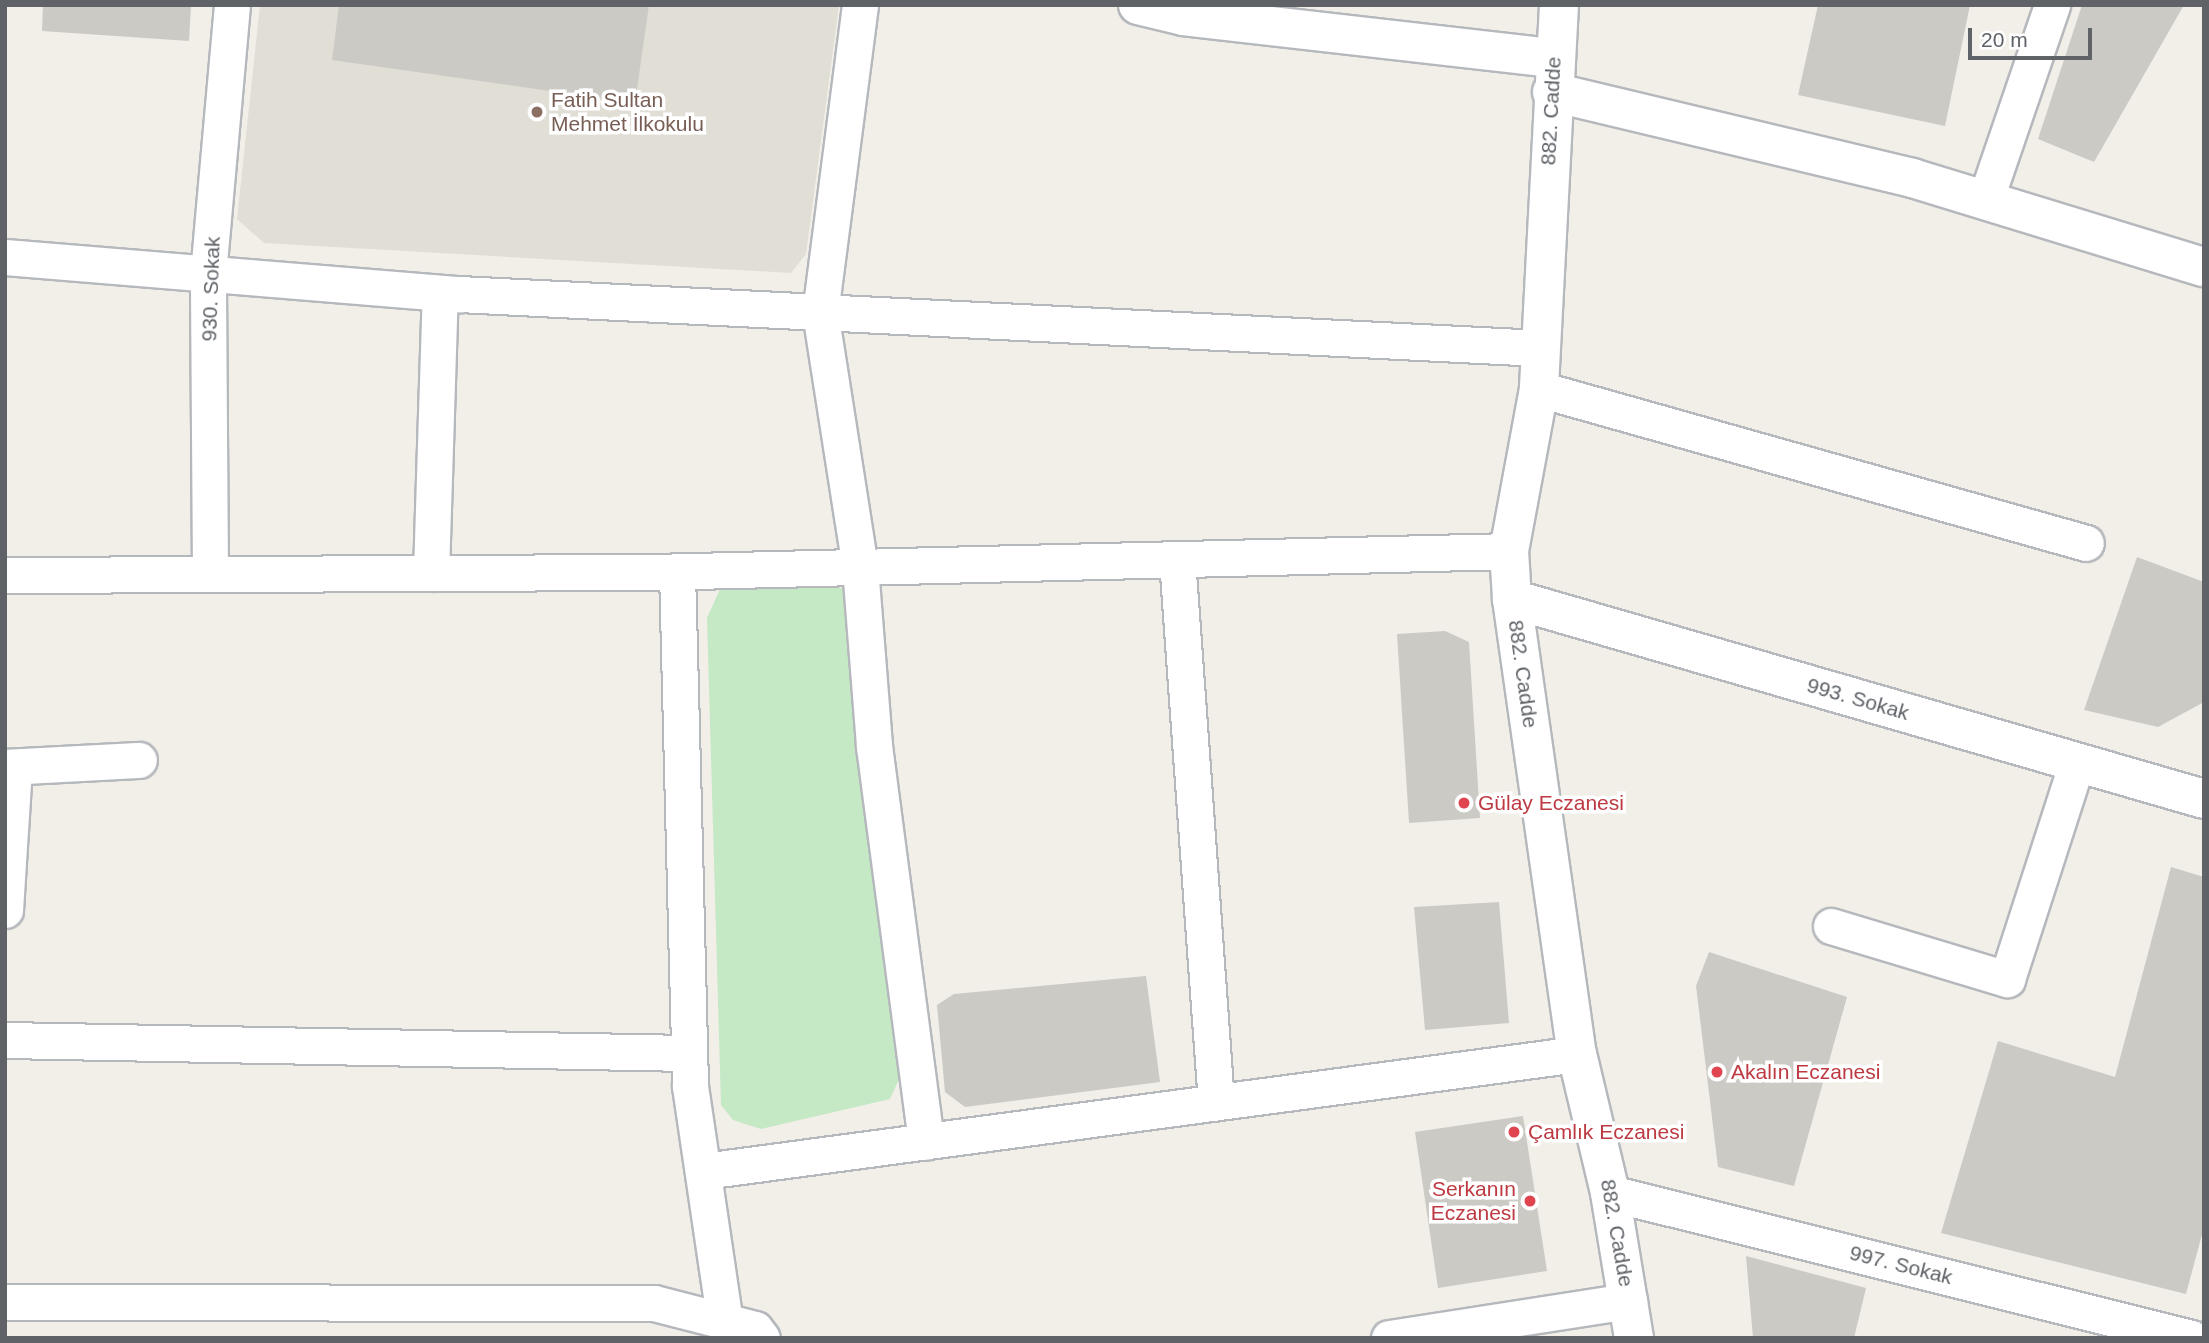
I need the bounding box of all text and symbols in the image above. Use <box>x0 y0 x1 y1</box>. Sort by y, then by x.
scale bar <box>1971 14 2095 58</box>
text: 20 m <box>1981 28 2028 51</box>
street label: 882. Cadde <box>1536 56 1566 166</box>
place label: Fatih Sultan Mehmet İlkokulu <box>551 87 704 137</box>
marker: Fatih Sultan Mehmet İlkokulu <box>529 104 545 120</box>
street label: 930. Sokak <box>197 236 225 342</box>
street label: 882. Cadde <box>1503 618 1543 730</box>
street label: 993. Sokak <box>1804 672 1912 726</box>
place label: Gülay Eczanesi <box>1478 790 1624 816</box>
marker: Gülay Eczanesi <box>1456 795 1472 811</box>
place label: Akalın Eczanesi <box>1731 1059 1880 1085</box>
marker: Akalın Eczanesi <box>1709 1064 1725 1080</box>
place label: Çamlık Eczanesi <box>1528 1119 1684 1145</box>
marker: Çamlık Eczanesi <box>1506 1124 1522 1140</box>
place label: Serkanın Eczanesi <box>1431 1176 1516 1226</box>
street label: 882. Cadde <box>1595 1177 1639 1289</box>
marker: Serkanın Eczanesi <box>1522 1193 1538 1209</box>
street label: 997. Sokak <box>1847 1240 1955 1290</box>

